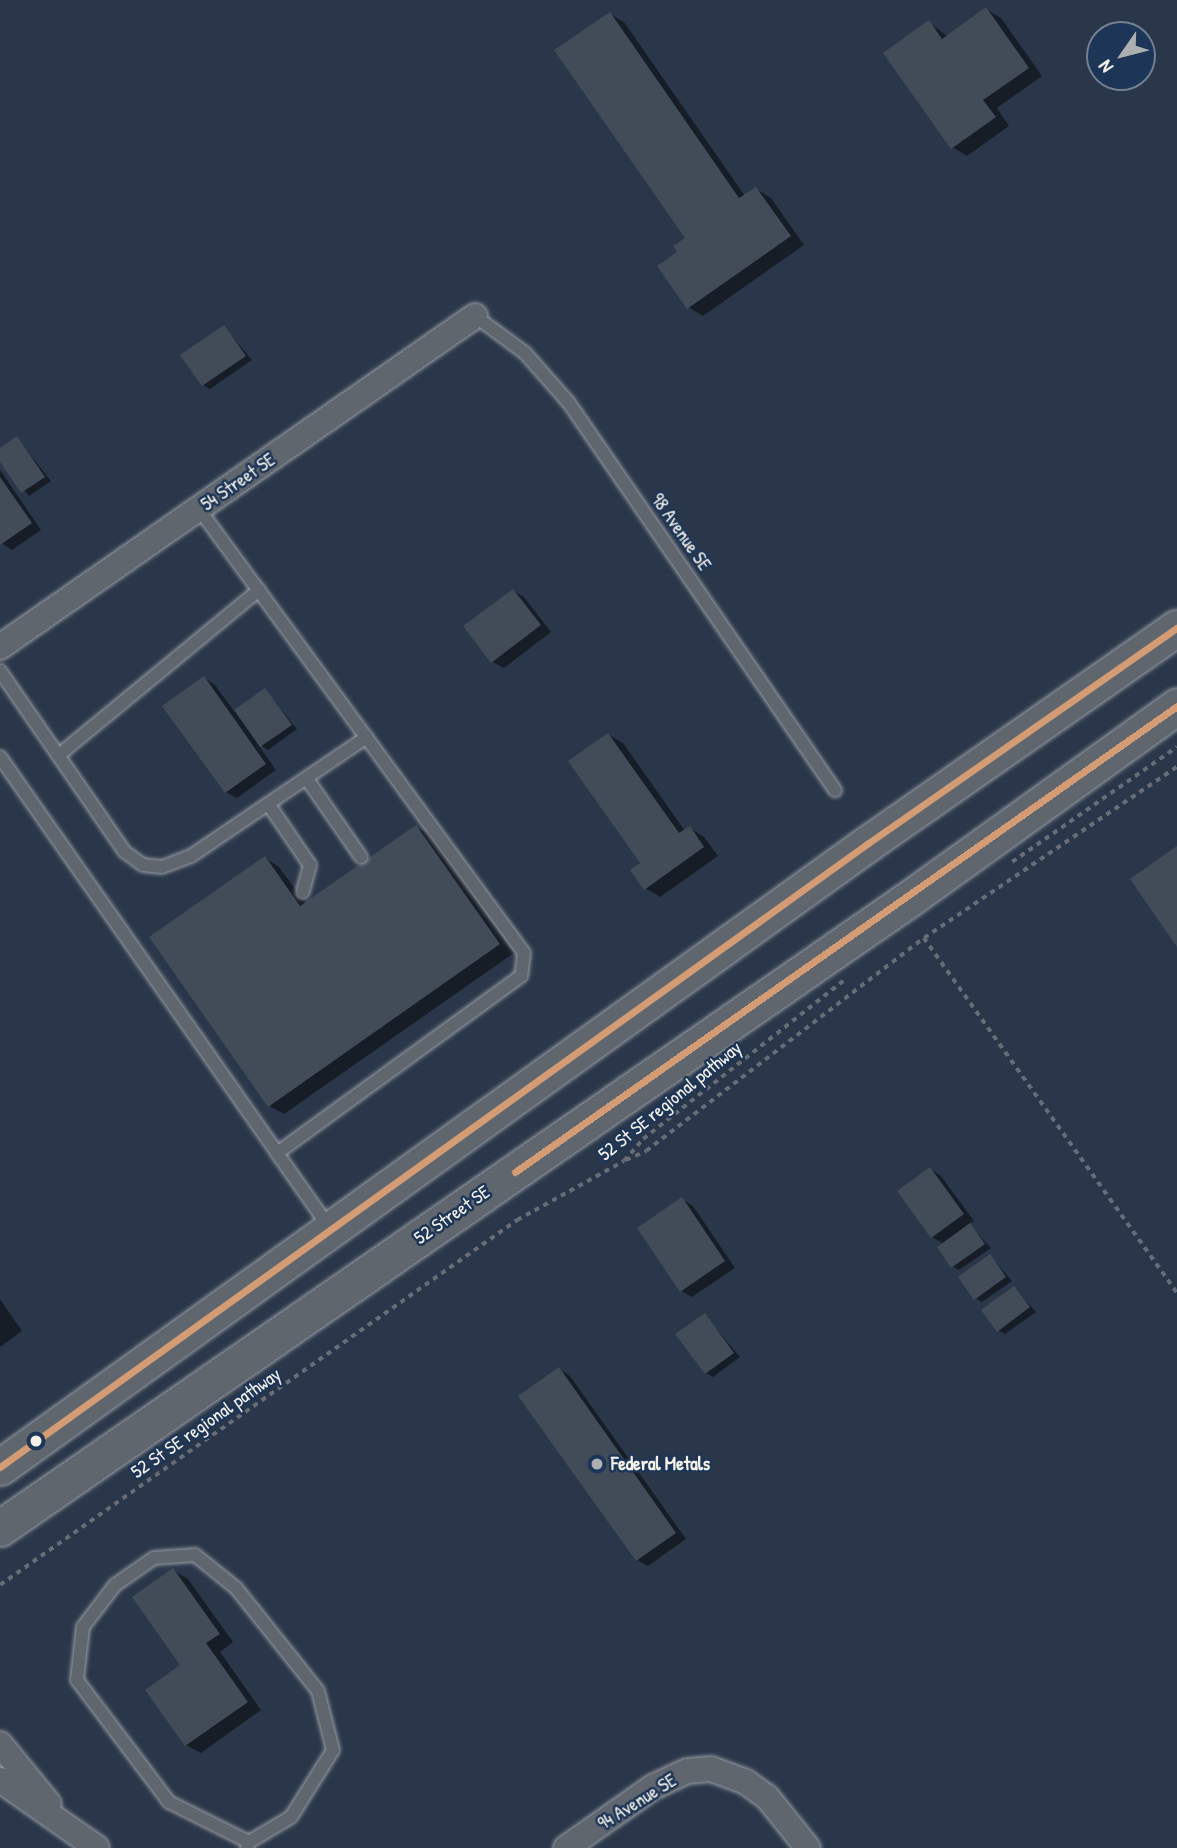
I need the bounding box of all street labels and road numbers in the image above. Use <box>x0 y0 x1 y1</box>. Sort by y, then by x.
street label: 54 Street SE <box>197 448 279 516</box>
street label: 98 Avenue SE <box>646 489 716 575</box>
street label: 52 St SE regional pathway <box>594 1036 746 1166</box>
street label: 52 Street SE <box>410 1181 494 1249</box>
street label: 52 St SE regional pathway <box>127 1363 285 1483</box>
street label: 94 Avenue SE <box>594 1769 680 1835</box>

